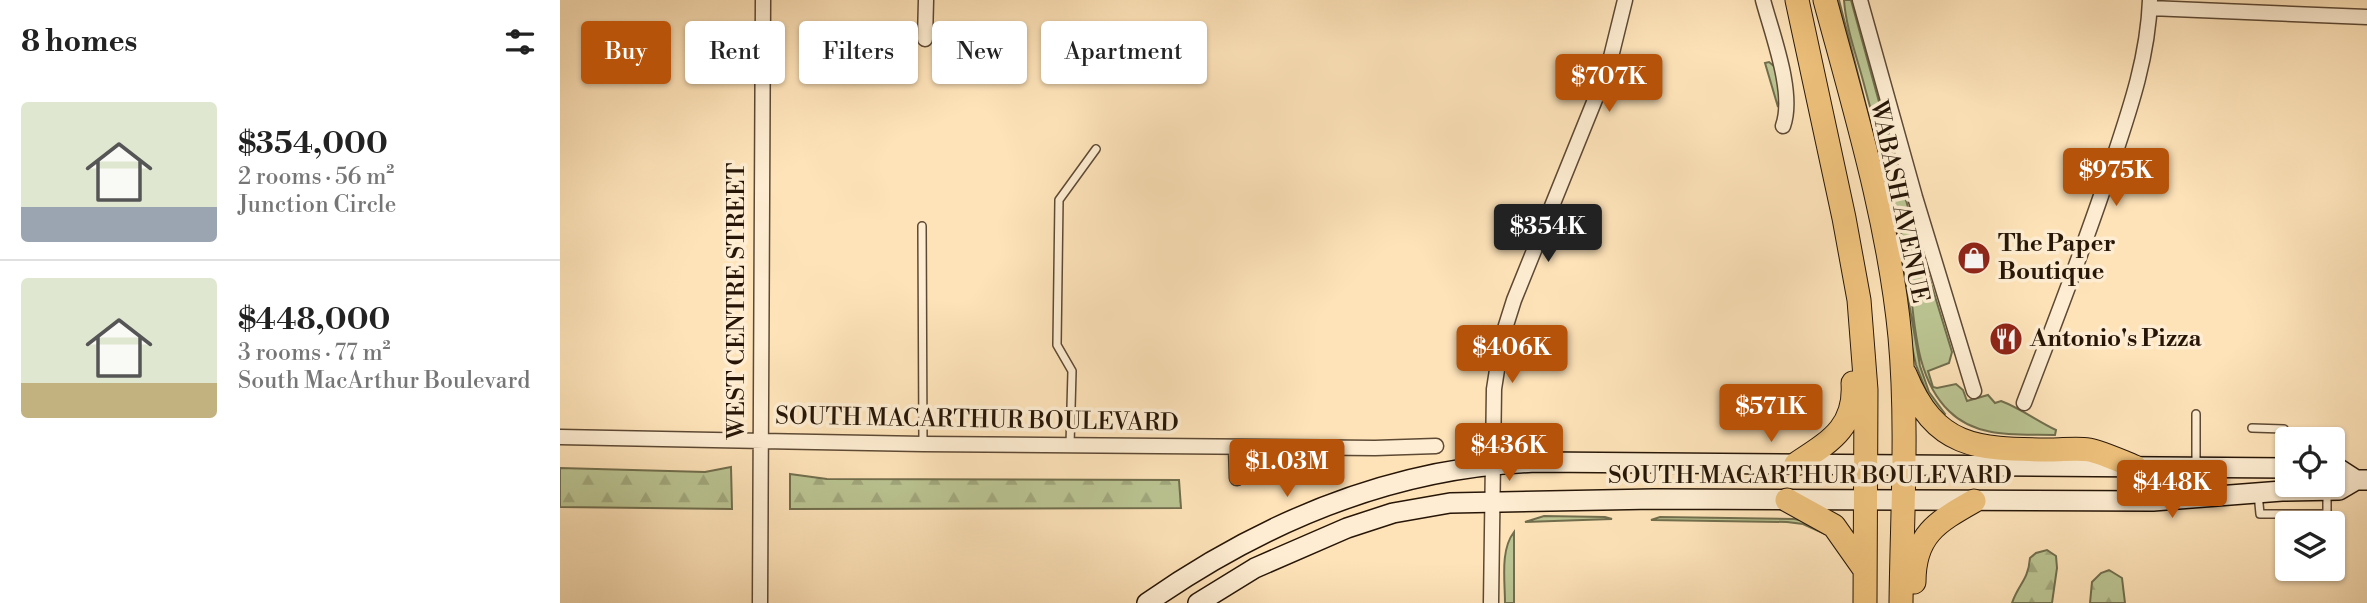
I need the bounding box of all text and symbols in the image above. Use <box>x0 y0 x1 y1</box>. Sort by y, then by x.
chip: Buy <box>581 21 671 84</box>
chip: Rent <box>685 21 785 84</box>
chip: Filters <box>799 21 918 84</box>
chip: New <box>932 21 1027 84</box>
chip: Apartment <box>1041 21 1207 84</box>
text: 8 homes <box>21 23 137 61</box>
icon: filters <box>501 23 539 61</box>
pin: $707K <box>1560 54 1658 114</box>
text: $707K <box>1571 63 1647 91</box>
street label: WABASH AVENUE <box>1863 97 1935 306</box>
text: $354,000 <box>238 125 388 163</box>
icon: home <box>77 130 161 214</box>
pin: $975K <box>2067 148 2165 208</box>
text: $975K <box>2079 157 2153 185</box>
text: 2 rooms · 56 m² <box>238 163 394 191</box>
street label: WEST CENTRE STREET <box>722 163 752 440</box>
text: Junction Circle <box>238 191 396 219</box>
pin: $354K <box>1499 204 1597 264</box>
text: $354K <box>1510 213 1586 241</box>
place label: The Paper Boutique <box>1998 229 2116 287</box>
shop icon: The Paper Boutique <box>1955 239 1993 277</box>
text: $448,000 <box>238 301 390 339</box>
icon: home <box>77 306 161 390</box>
restaurant icon: Antonio's Pizza <box>1987 320 2025 358</box>
place label: Antonio's Pizza <box>2029 324 2203 354</box>
pin: $406K <box>1463 326 1561 385</box>
text: $406K <box>1473 334 1551 362</box>
text: 3 rooms · 77 m² <box>238 339 391 367</box>
text: South MacArthur Boulevard <box>238 367 530 395</box>
pin: $571K <box>1722 384 1820 444</box>
text: $571K <box>1735 393 1807 421</box>
street label: SOUTH MACARTHUR BOULEVARD <box>775 401 1179 439</box>
pin: $436K <box>1460 424 1558 483</box>
map controls <box>2275 427 2345 581</box>
button: locate <box>2275 427 2345 497</box>
text: $436K <box>1471 432 1547 460</box>
pin: $1.03M <box>1230 440 1344 499</box>
text: $1.03M <box>1245 448 1329 476</box>
street label: SOUTH MACARTHUR BOULEVARD <box>1608 461 2012 491</box>
pin: $448K <box>2123 461 2221 520</box>
text: $448K <box>2133 469 2211 497</box>
button: layers <box>2275 511 2345 581</box>

